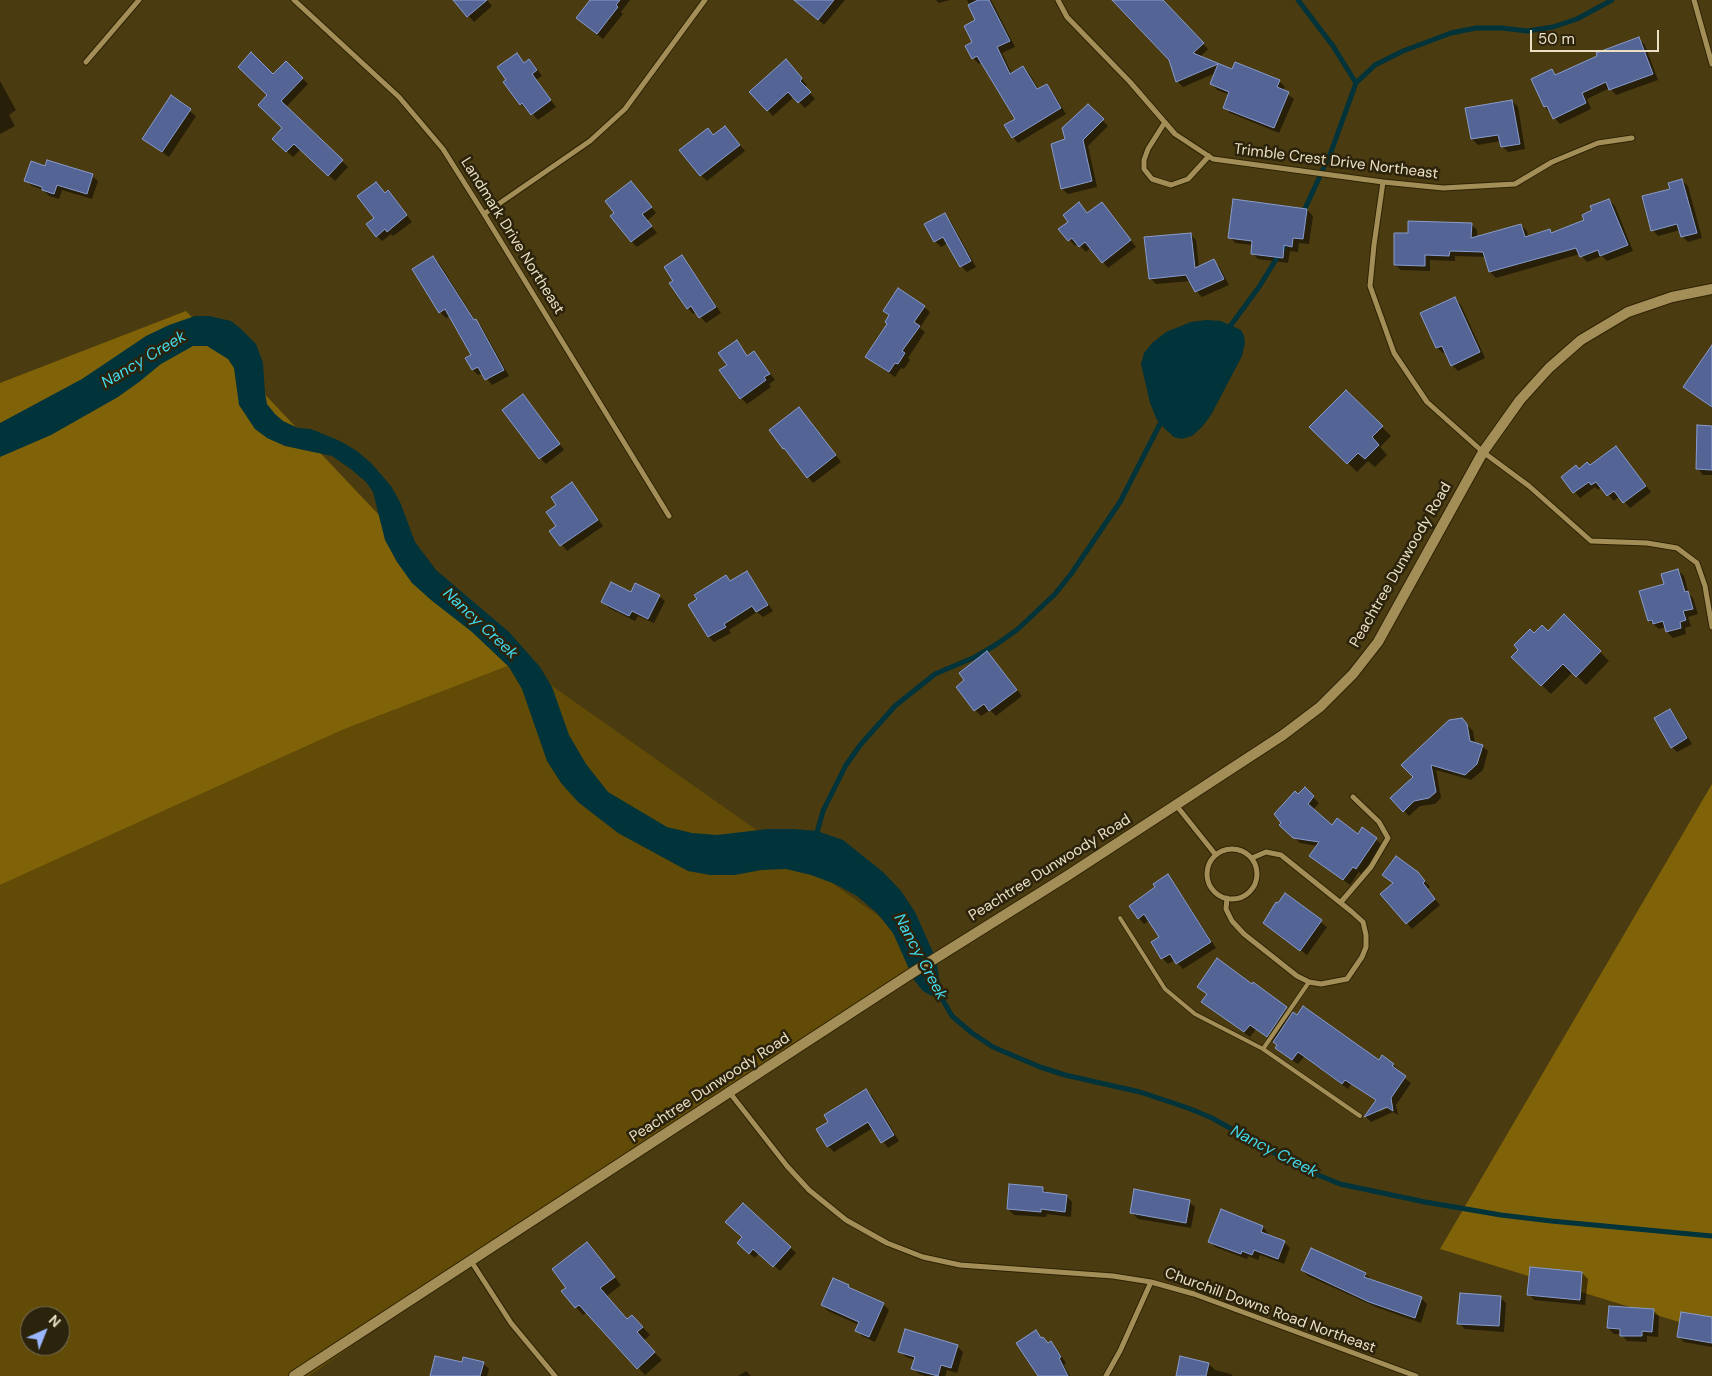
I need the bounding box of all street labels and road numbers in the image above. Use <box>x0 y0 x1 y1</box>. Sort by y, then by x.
street label: Trimble Crest Drive Northeast <box>1233 141 1439 183</box>
street label: Landmark Drive Northeast <box>456 154 568 318</box>
street label: Peachtree Dunwoody Road <box>1346 479 1456 651</box>
street label: Peachtree Dunwoody Road <box>966 811 1134 925</box>
street label: Peachtree Dunwoody Road <box>626 1029 794 1147</box>
street label: Churchill Downs Road Northeast <box>1162 1264 1378 1358</box>

